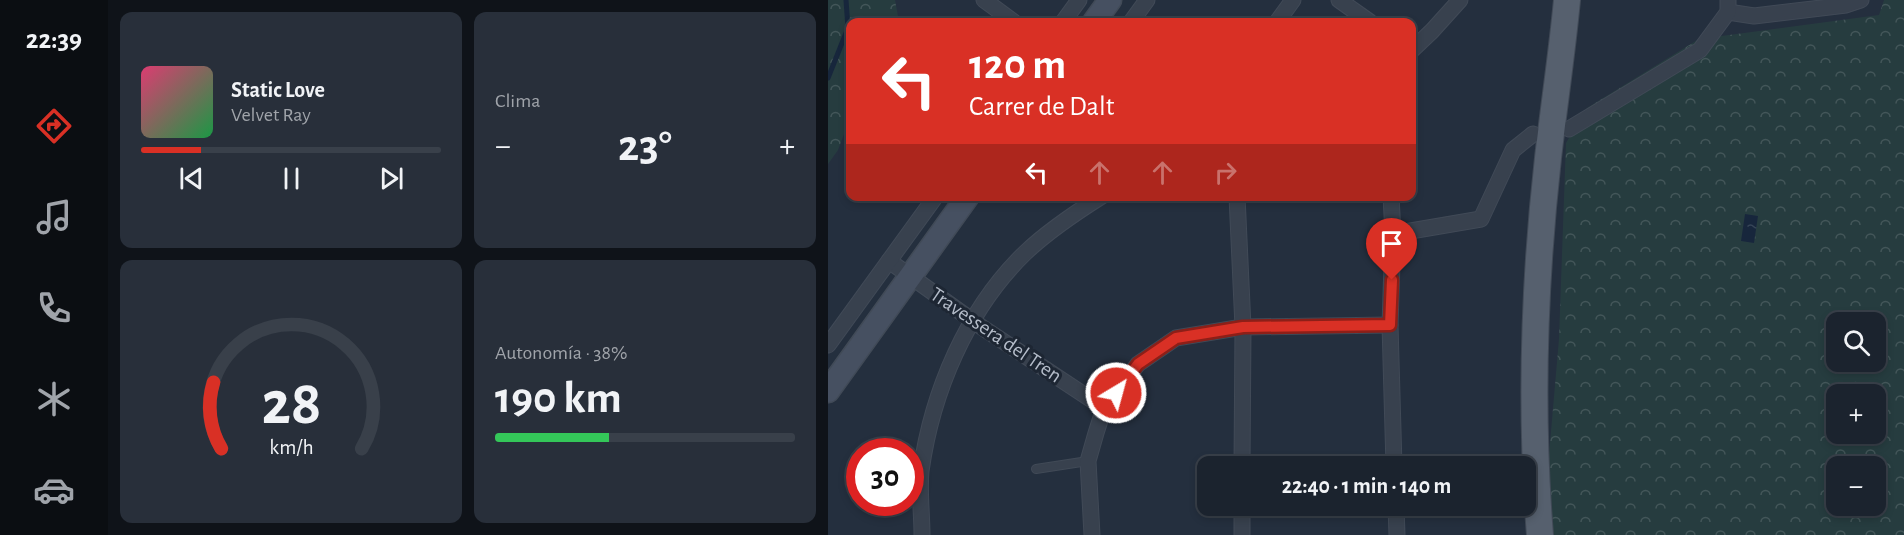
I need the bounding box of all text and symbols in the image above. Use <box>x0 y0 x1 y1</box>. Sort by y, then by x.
text: 22:39 <box>26 26 82 53</box>
icon: left <box>870 42 948 120</box>
text: 120 m <box>969 44 1066 86</box>
text: Static Love <box>231 79 325 101</box>
text: Clima <box>495 91 540 111</box>
text: Carrer de Dalt <box>969 93 1114 120</box>
icon: directions <box>33 105 75 147</box>
text: Velvet Ray <box>231 105 311 125</box>
text: 23° <box>618 124 672 169</box>
text: − <box>495 130 511 163</box>
text: + <box>779 130 795 163</box>
icon: left <box>1020 156 1053 189</box>
icon: ahead <box>1083 156 1116 189</box>
icon: ahead <box>1146 156 1179 189</box>
icon: right <box>1209 156 1242 189</box>
icon: previous <box>175 162 208 195</box>
icon: pause <box>275 162 308 195</box>
icon: next <box>375 162 408 195</box>
icon: music <box>33 196 75 238</box>
pin <box>1366 218 1417 280</box>
icon: arrive <box>1375 227 1408 260</box>
street label: Travessera del Tren <box>926 283 1066 387</box>
icon: phone <box>33 287 75 329</box>
map controls <box>1826 312 1886 516</box>
button: search <box>1826 312 1886 372</box>
text: Autonomía · 38% <box>495 343 627 363</box>
position arrow <box>1084 361 1148 425</box>
text: 28 <box>261 373 321 435</box>
text: 190 km <box>495 376 622 421</box>
icon: climate <box>33 378 75 420</box>
button: + <box>1826 384 1886 444</box>
text: km/h <box>269 437 313 458</box>
speed limit sign: 30 <box>846 438 924 516</box>
button: − <box>1826 456 1886 516</box>
icon: car <box>33 469 75 511</box>
text: 22:40 · 1 min · 140 m <box>1282 475 1451 497</box>

